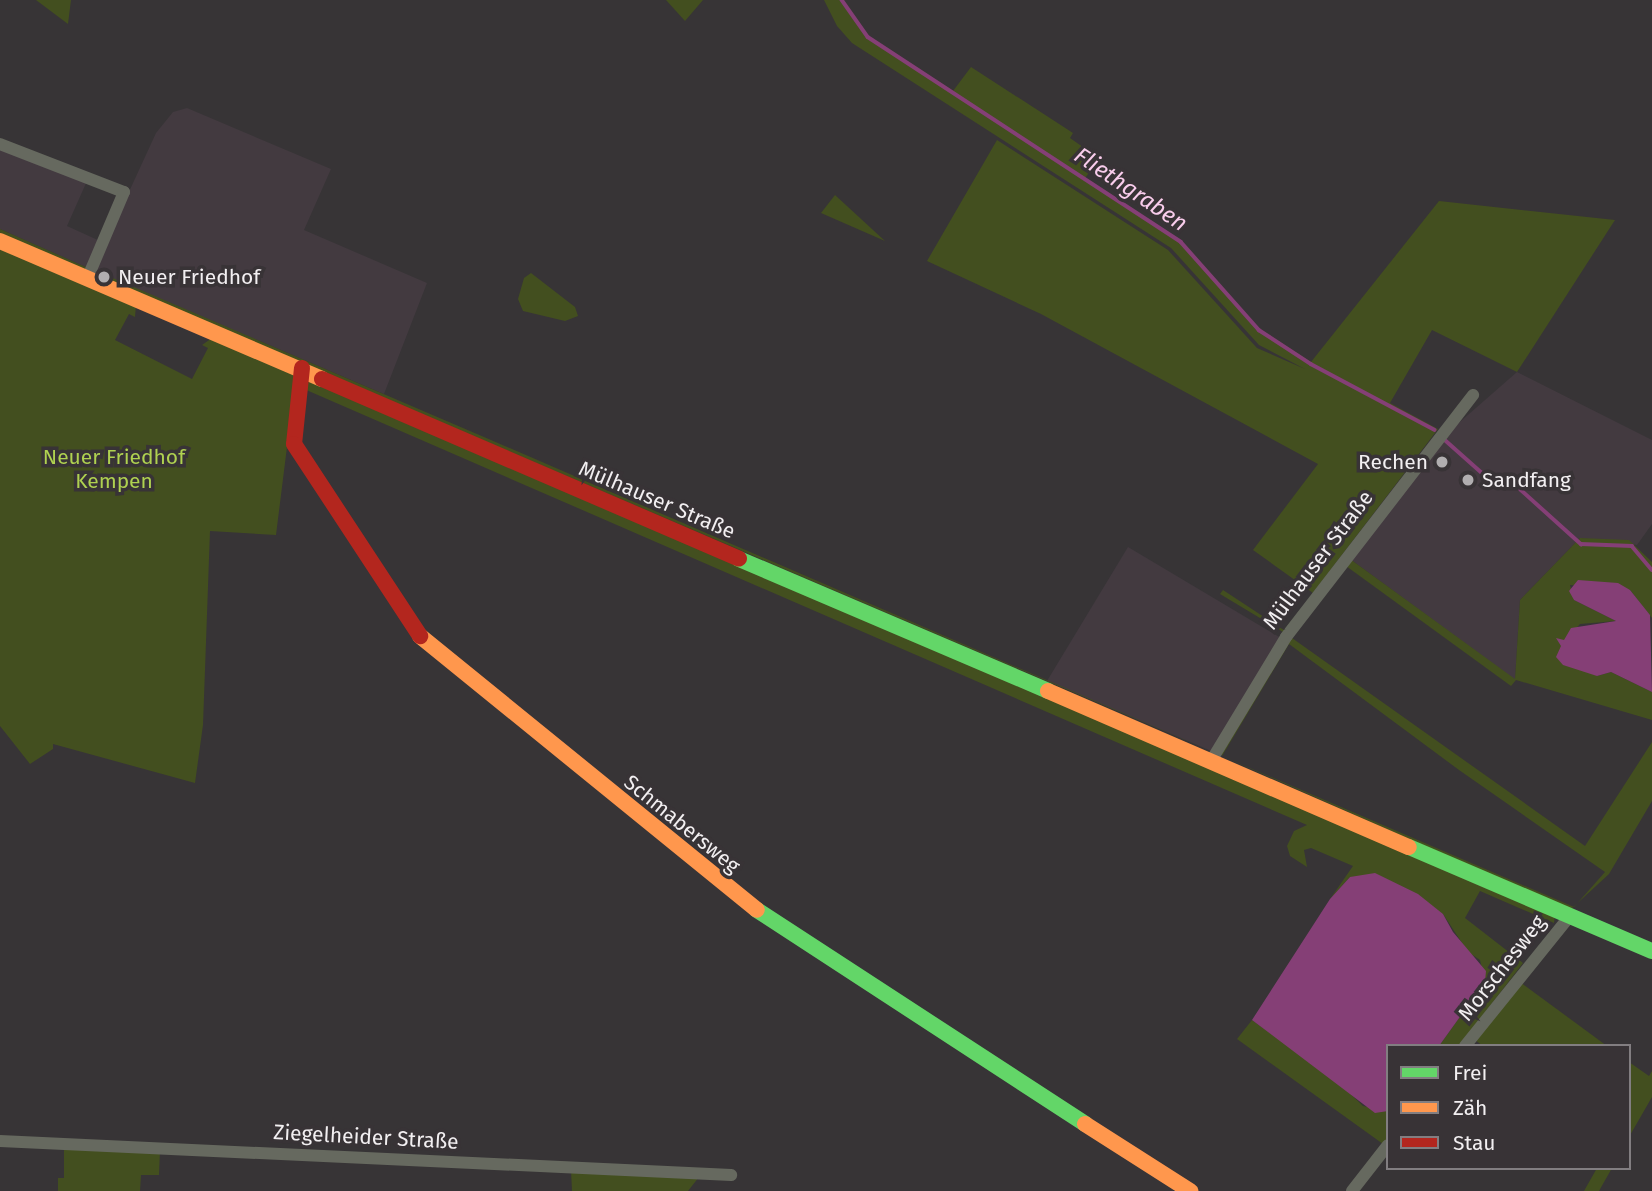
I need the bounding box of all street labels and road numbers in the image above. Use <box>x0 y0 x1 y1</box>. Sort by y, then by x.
street label: Mülhauser Straße <box>575 456 739 544</box>
street label: Mülhauser Straße <box>1258 486 1378 634</box>
street label: Schmabersweg <box>619 770 745 878</box>
street label: Morschesweg <box>1453 910 1551 1026</box>
street label: Ziegelheider Straße <box>273 1120 459 1154</box>

